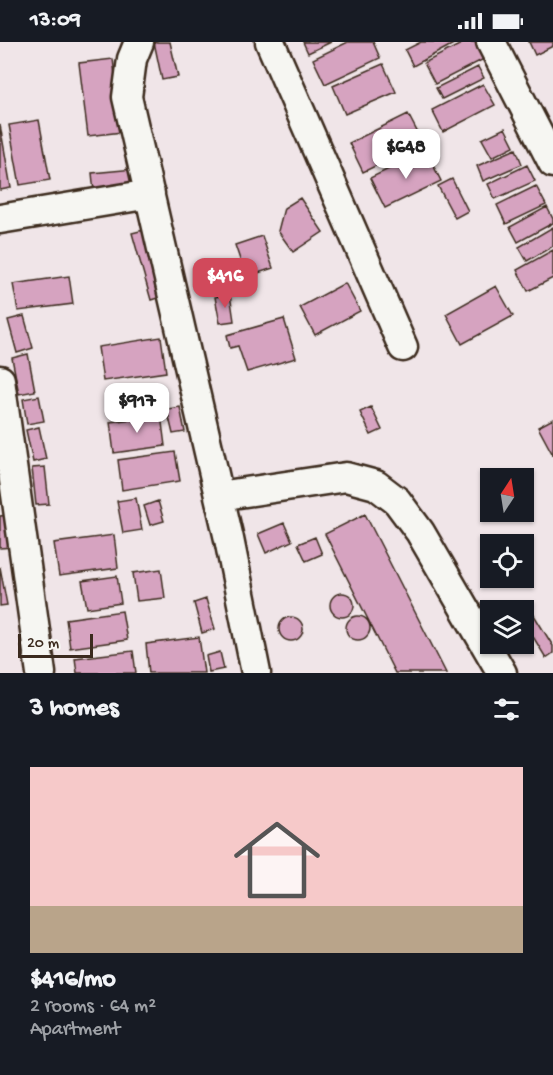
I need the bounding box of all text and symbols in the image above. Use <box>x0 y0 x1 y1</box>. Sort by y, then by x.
text: 13:09 <box>30 8 81 34</box>
pin: $648 <box>370 129 442 180</box>
text: $648 <box>386 137 426 160</box>
pin: $416 <box>189 258 261 309</box>
text: $416 <box>207 266 243 289</box>
pin: $917 <box>101 383 173 434</box>
text: $917 <box>118 391 156 414</box>
north arrow <box>480 468 534 522</box>
map controls <box>480 468 534 654</box>
button: locate <box>480 534 534 588</box>
button: layers <box>480 600 534 654</box>
scale bar <box>18 631 93 658</box>
text: 20 m <box>27 635 59 654</box>
icon: filters <box>490 693 523 726</box>
text: 3 homes <box>30 694 119 725</box>
icon: home <box>223 806 331 914</box>
text: $416/mo <box>30 965 116 996</box>
text: 2 rooms · 64 m² <box>30 996 156 1019</box>
text: Apartment <box>30 1019 120 1042</box>

